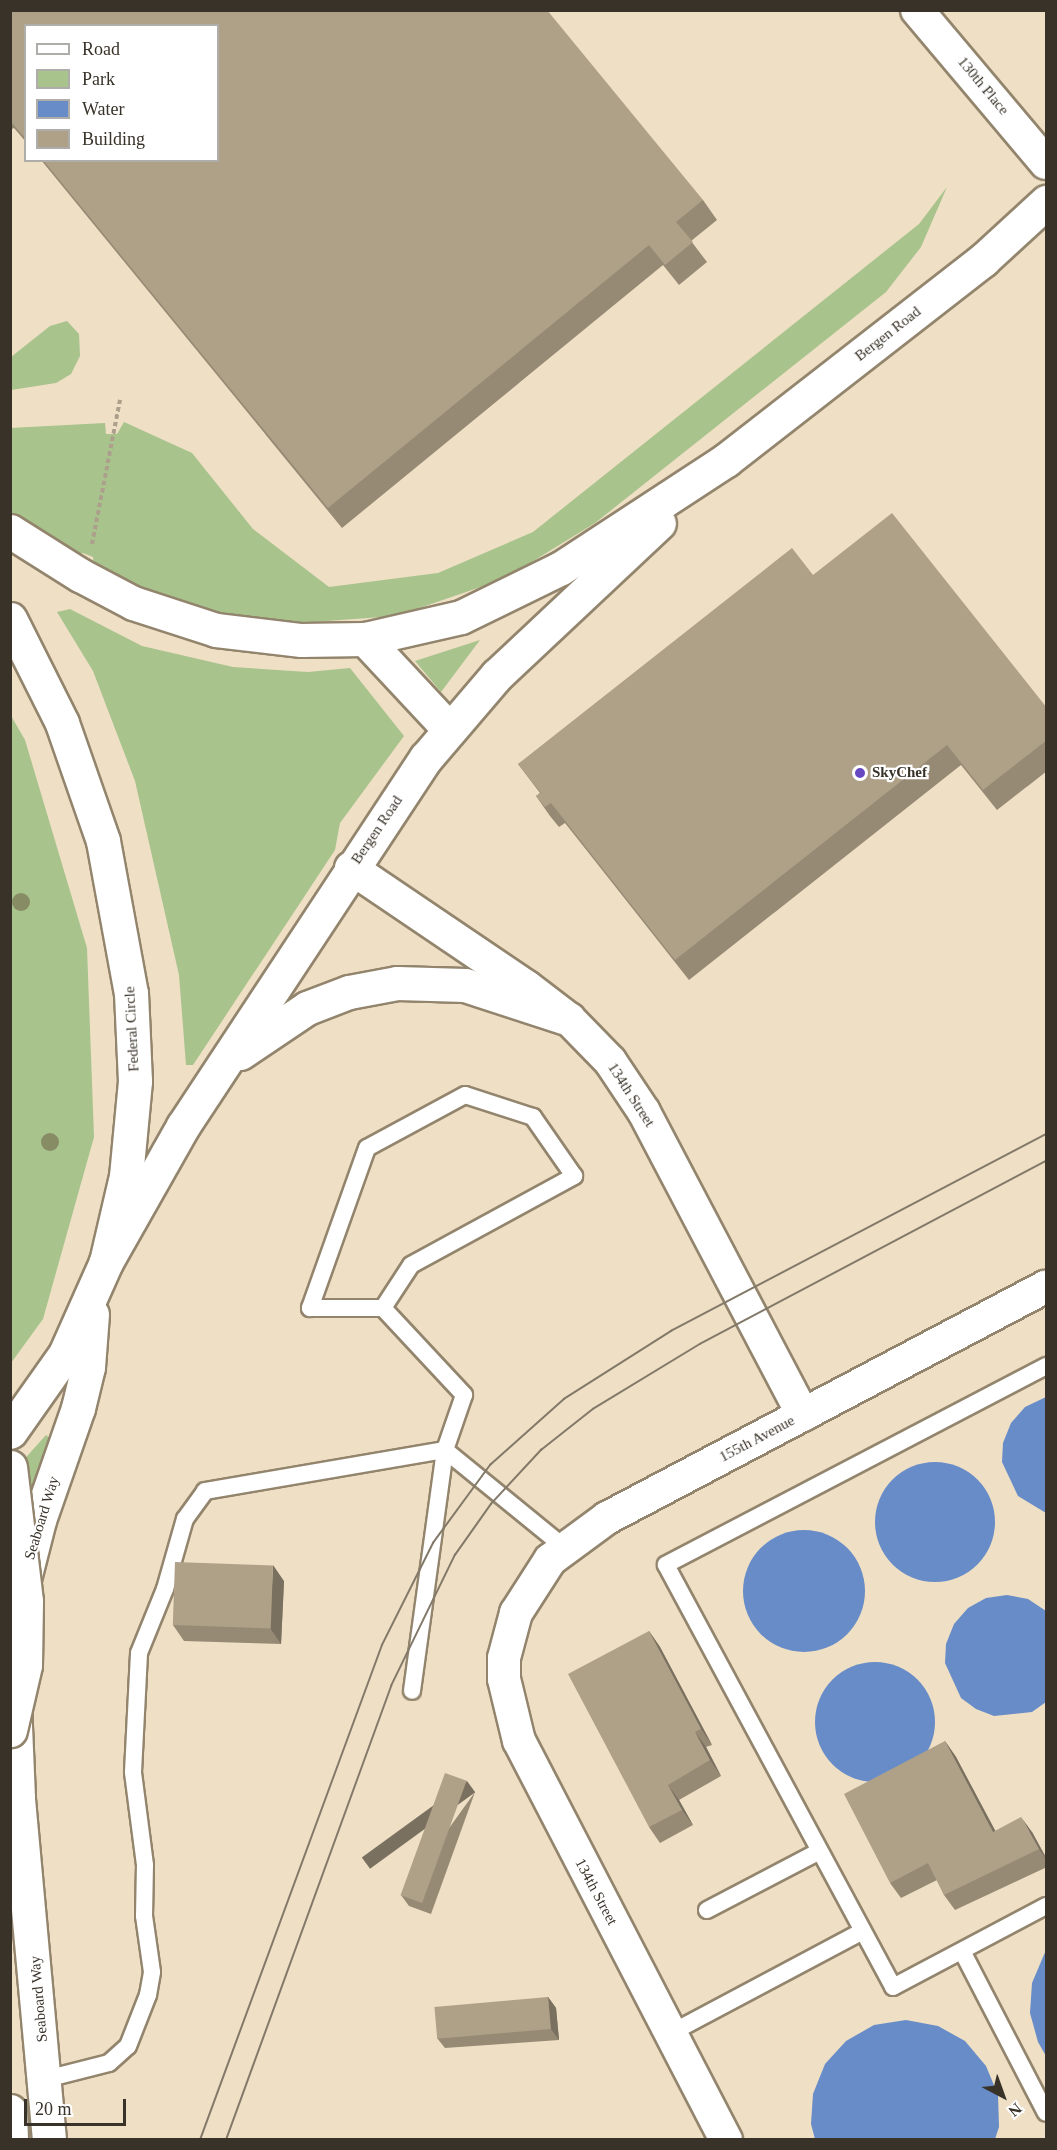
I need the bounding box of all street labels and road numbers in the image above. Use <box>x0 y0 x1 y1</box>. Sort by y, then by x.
street label: 130th Place <box>953 53 1013 119</box>
street label: Bergen Road <box>852 303 924 365</box>
street label: Bergen Road <box>348 792 406 868</box>
street label: Federal Circle <box>121 986 143 1072</box>
street label: 134th Street <box>604 1060 658 1130</box>
street label: 155th Avenue <box>716 1411 798 1467</box>
street label: Seaboard Way <box>21 1474 63 1562</box>
street label: 134th Street <box>571 1856 621 1928</box>
street label: Seaboard Way <box>26 1955 52 2043</box>

